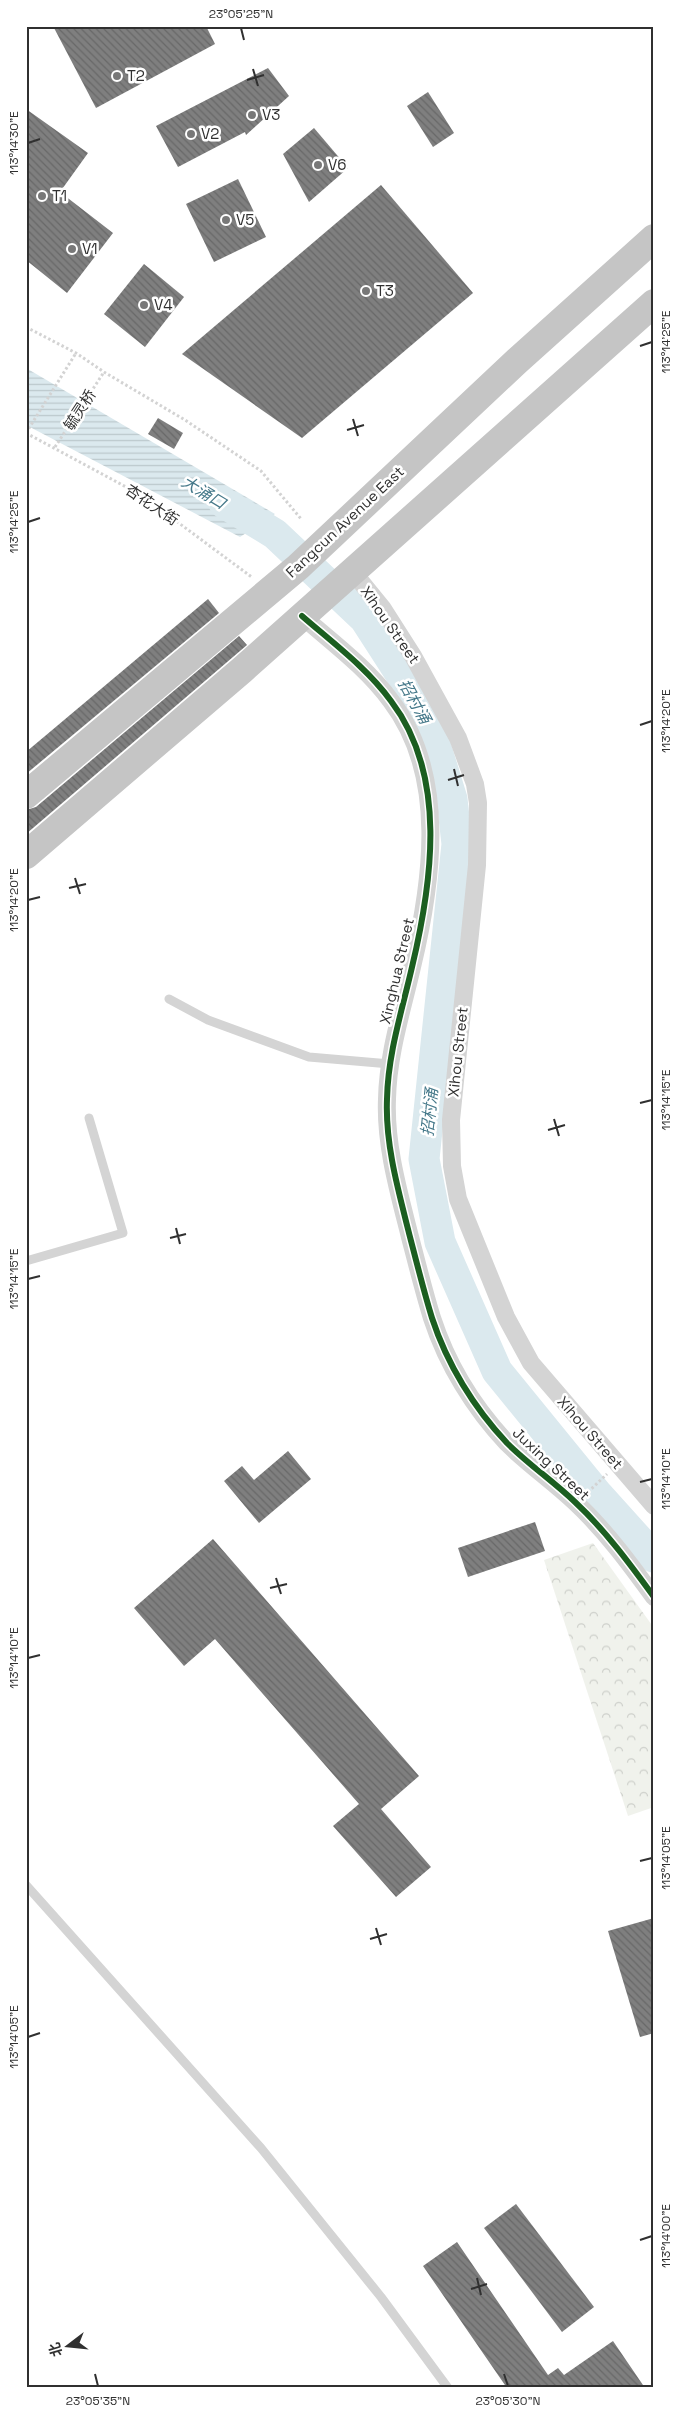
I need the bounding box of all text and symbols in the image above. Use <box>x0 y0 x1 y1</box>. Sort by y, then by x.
text: 23°05'25"N <box>209 6 273 22</box>
place label: T2 <box>127 66 145 85</box>
marker: T2 <box>111 70 123 82</box>
place label: V3 <box>262 105 280 124</box>
marker: V3 <box>246 109 258 121</box>
text: 113°14'30"E <box>6 111 22 175</box>
place label: V2 <box>201 124 219 143</box>
marker: V2 <box>185 128 197 140</box>
place label: V6 <box>328 155 346 174</box>
marker: V6 <box>312 159 324 171</box>
place label: T1 <box>52 186 67 205</box>
marker: T1 <box>36 190 48 202</box>
place label: V5 <box>236 210 254 229</box>
marker: V5 <box>220 214 232 226</box>
place label: V1 <box>82 239 98 258</box>
marker: V1 <box>66 243 78 255</box>
place label: T3 <box>376 281 394 300</box>
marker: T3 <box>360 285 372 297</box>
place label: V4 <box>154 295 173 314</box>
marker: V4 <box>138 299 150 311</box>
text: 113°14'25"E <box>658 310 674 374</box>
street label: 毓灵桥 <box>59 386 100 434</box>
street label: Fangcun Avenue East <box>282 462 408 581</box>
water label: 大涌口 <box>178 471 231 514</box>
street label: 杏花大街 <box>122 480 182 529</box>
text: 113°14'25"E <box>6 490 22 554</box>
street label: Xihou Street <box>357 582 424 667</box>
water label: 招村涌 <box>394 675 436 729</box>
text: 113°14'20"E <box>658 689 674 753</box>
text: 113°14'20"E <box>6 868 22 932</box>
street label: Xinghua Street <box>375 916 418 1026</box>
street label: Xihou Street <box>443 1006 472 1098</box>
text: 113°14'15"E <box>658 1069 674 1131</box>
water label: 招村涌 <box>417 1085 443 1137</box>
text: 113°14'15"E <box>6 1248 22 1310</box>
street label: Xihou Street <box>553 1392 627 1473</box>
street label: Juxing Street <box>509 1423 594 1504</box>
text: 113°14'10"E <box>658 1448 674 1510</box>
text: 113°14'10"E <box>6 1627 22 1689</box>
text: 113°14'05"E <box>658 1826 674 1890</box>
text: 113°14'05"E <box>6 2005 22 2069</box>
text: 113°14'00"E <box>658 2204 674 2268</box>
north arrow <box>42 2322 92 2372</box>
text: 北 <box>45 2340 66 2359</box>
text: 23°05'35"N <box>66 2393 130 2409</box>
text: 23°05'30"N <box>476 2393 540 2409</box>

